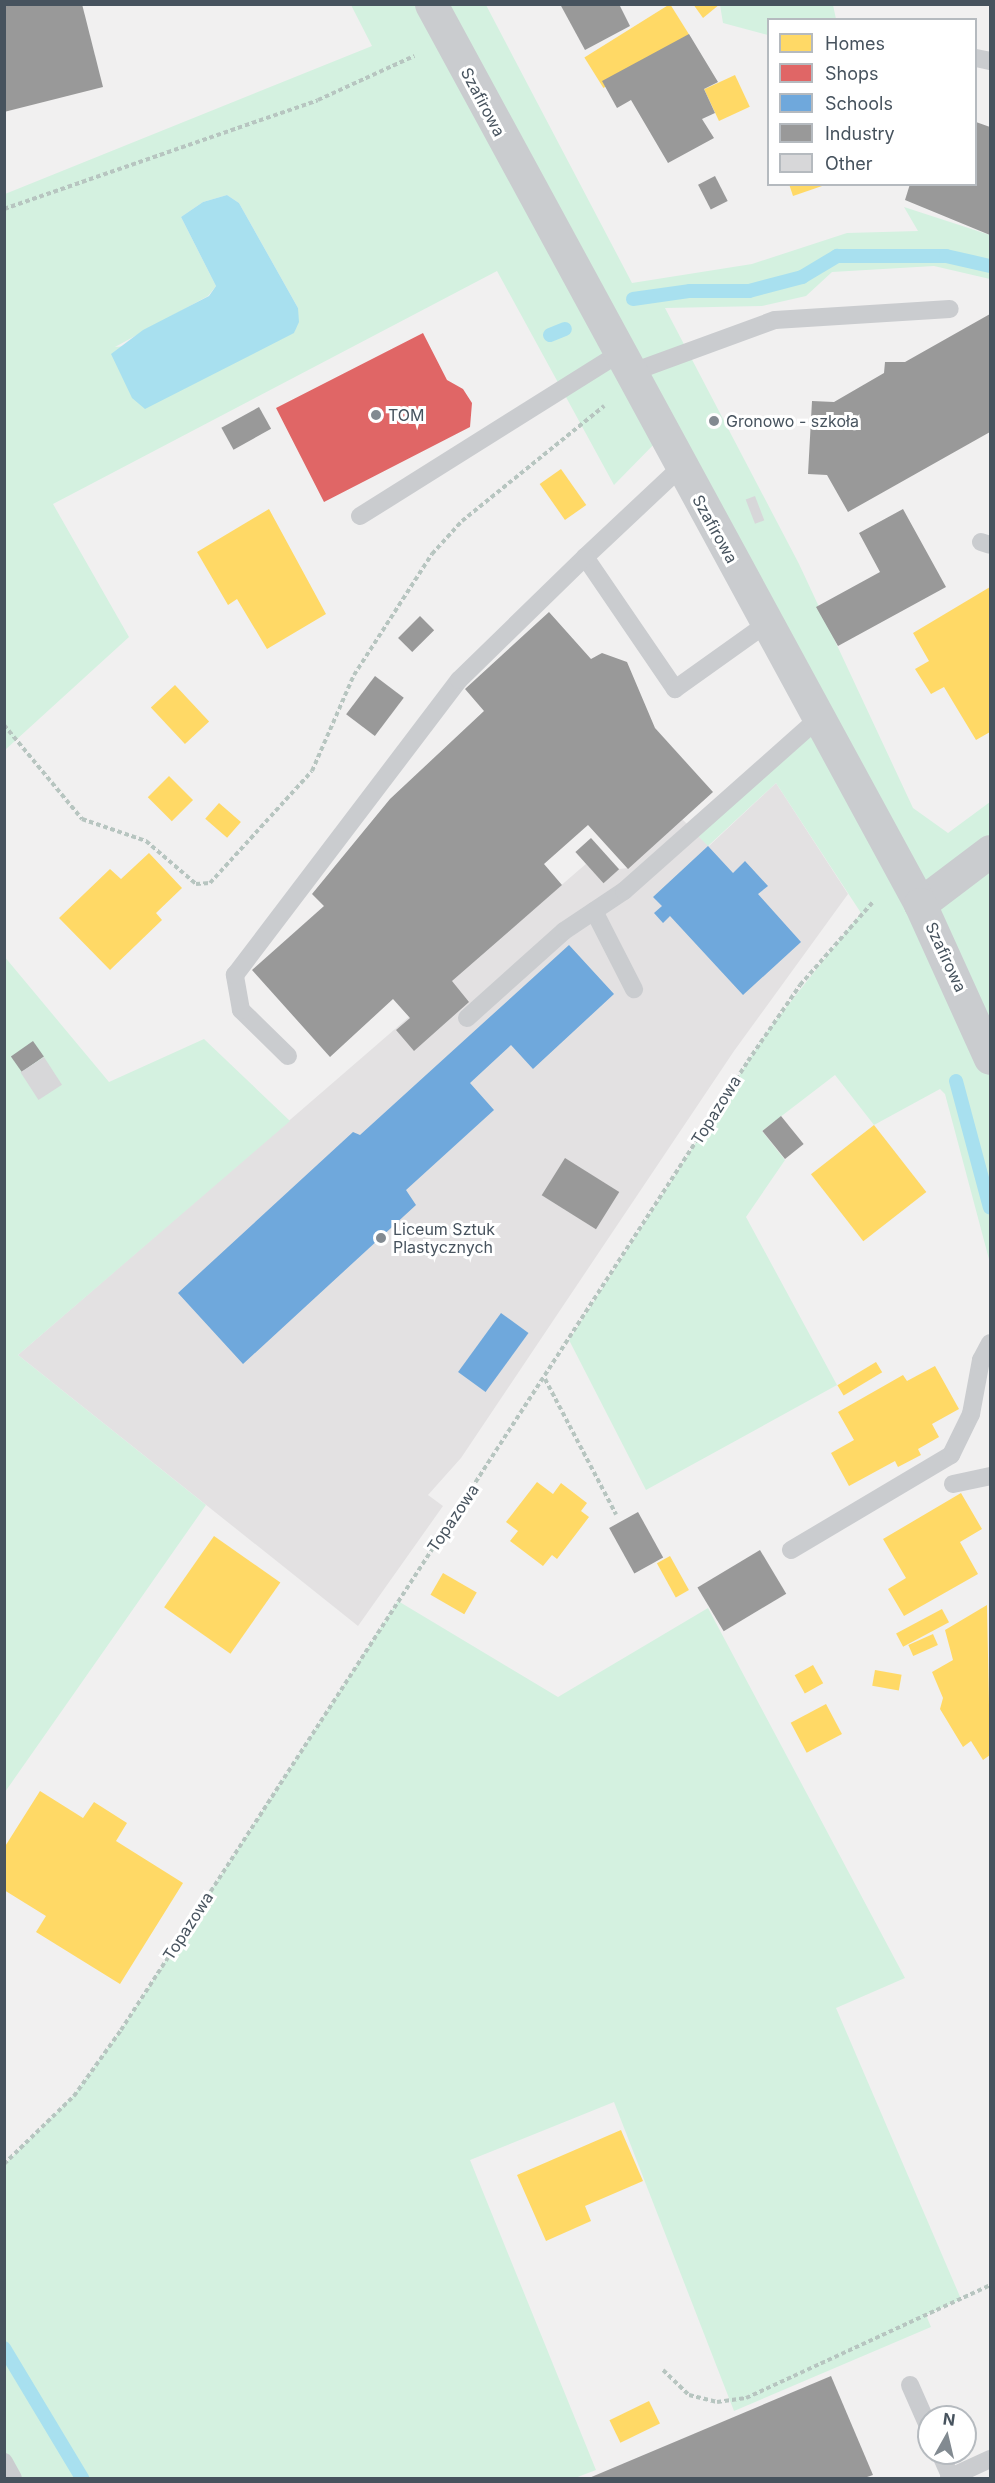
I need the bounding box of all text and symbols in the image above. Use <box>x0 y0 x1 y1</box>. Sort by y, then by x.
legend <box>767 18 977 186</box>
text: Homes <box>825 33 885 54</box>
text: Shops <box>825 63 879 84</box>
street label: Szafirowa <box>457 64 509 140</box>
text: Schools <box>825 93 893 114</box>
text: Industry <box>825 123 895 144</box>
text: Other <box>825 153 873 174</box>
place label: TOM <box>388 405 425 425</box>
marker: TOM <box>369 408 383 422</box>
place label: Gronowo - szkoła <box>726 411 859 431</box>
marker: Gronowo - szkoła <box>707 414 721 428</box>
street label: Szafirowa <box>688 492 742 566</box>
street label: Szafirowa <box>921 919 971 995</box>
street label: Topazowa <box>687 1072 745 1148</box>
place label: Liceum Sztuk Plastycznych <box>393 1219 495 1257</box>
marker: Liceum Sztuk Plastycznych <box>374 1231 388 1245</box>
street label: Topazowa <box>423 1480 483 1556</box>
street label: Topazowa <box>159 1888 217 1964</box>
north arrow <box>917 2405 977 2465</box>
text: N <box>942 2408 957 2430</box>

